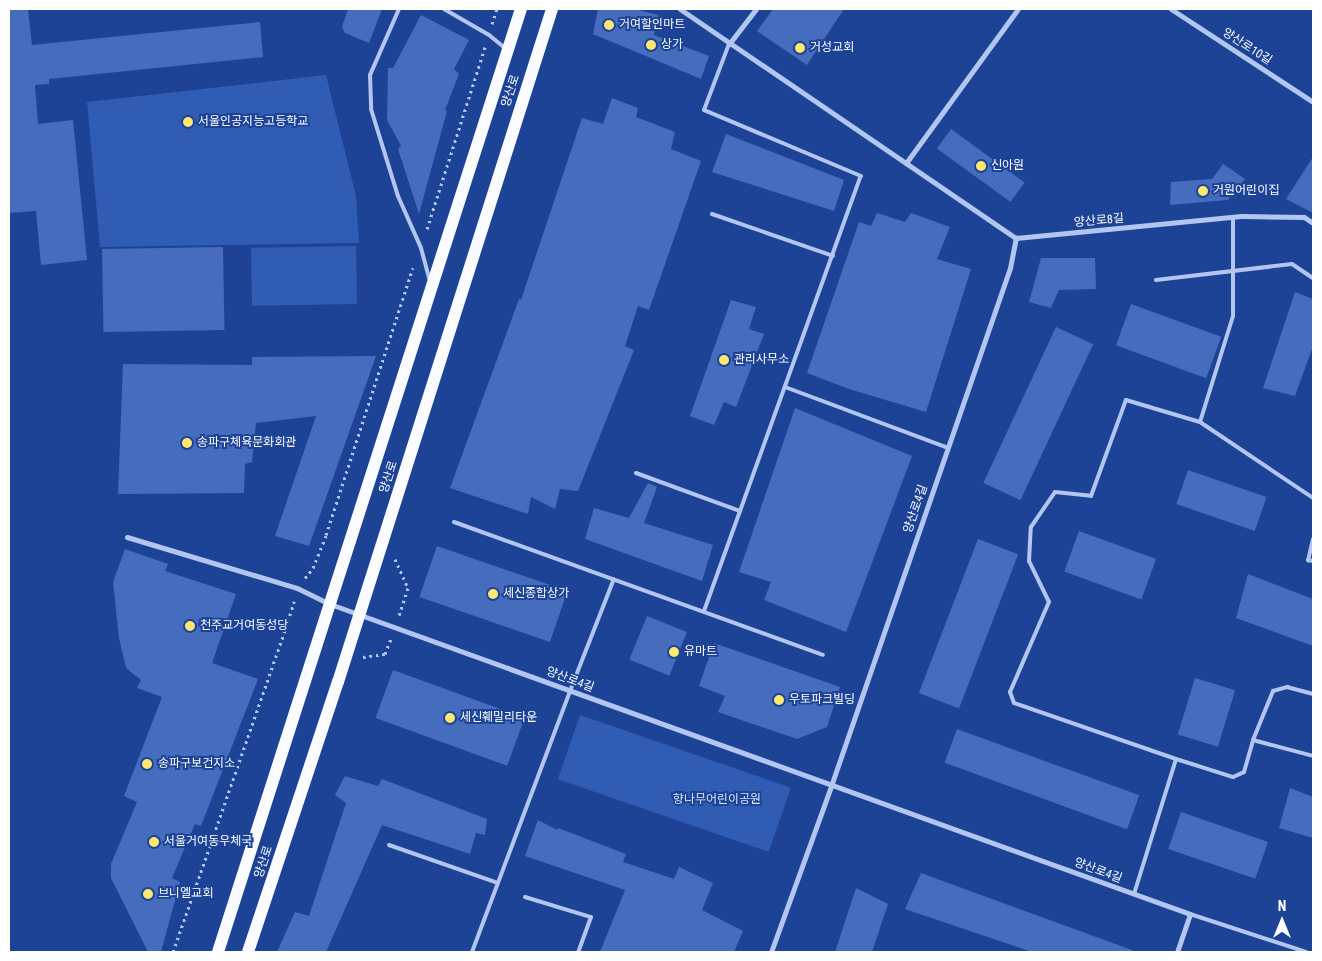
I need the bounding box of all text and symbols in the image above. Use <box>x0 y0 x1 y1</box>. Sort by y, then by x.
place label: 거여할인마트 <box>619 18 685 32</box>
marker: 거여할인마트 <box>603 19 615 31</box>
street label: 양산로10길 <box>1220 26 1274 68</box>
place label: 상가 <box>661 38 683 52</box>
marker: 상가 <box>645 39 657 51</box>
place label: 거성교회 <box>810 41 854 55</box>
marker: 거성교회 <box>794 42 806 54</box>
street label: 양산로 <box>499 73 523 109</box>
place label: 서울인공지능고등학교 <box>198 115 308 129</box>
marker: 서울인공지능고등학교 <box>182 116 194 128</box>
place label: 신아원 <box>991 159 1024 173</box>
marker: 신아원 <box>975 160 987 172</box>
place label: 거원어린이집 <box>1213 184 1279 198</box>
marker: 거원어린이집 <box>1197 185 1209 197</box>
street label: 양산로8길 <box>1073 212 1125 230</box>
place label: 관리사무소 <box>734 353 789 367</box>
marker: 관리사무소 <box>718 354 730 366</box>
place label: 송파구체육문화회관 <box>197 436 296 450</box>
marker: 송파구체육문화회관 <box>181 437 193 449</box>
street label: 양산로 <box>377 459 401 495</box>
street label: 양산로4길 <box>901 483 931 535</box>
place label: 세신종합상가 <box>503 587 569 601</box>
marker: 세신종합상가 <box>487 588 499 600</box>
place label: 천주교거여동성당 <box>200 619 288 633</box>
marker: 천주교거여동성당 <box>184 620 196 632</box>
place label: 유마트 <box>684 645 717 659</box>
marker: 유마트 <box>668 646 680 658</box>
street label: 양산로4길 <box>544 665 596 695</box>
place label: 우토파크빌딩 <box>789 693 855 707</box>
marker: 우토파크빌딩 <box>773 694 785 706</box>
place label: 세신훼밀리타운 <box>460 711 537 725</box>
marker: 세신훼밀리타운 <box>444 712 456 724</box>
marker: 송파구보건지소 <box>140 757 154 771</box>
place label: 송파구보건지소 <box>158 757 235 771</box>
park label: 향나무어린이공원 <box>673 793 761 807</box>
place label: 서울거여동우체국 <box>164 835 252 849</box>
marker: 서울거여동우체국 <box>148 836 160 848</box>
street label: 양산로 <box>252 844 276 880</box>
street label: 양산로4길 <box>1072 856 1124 886</box>
place label: 브니엘교회 <box>158 887 213 901</box>
marker: 브니엘교회 <box>142 888 154 900</box>
north arrow <box>1257 896 1307 946</box>
text: N <box>1278 898 1286 914</box>

